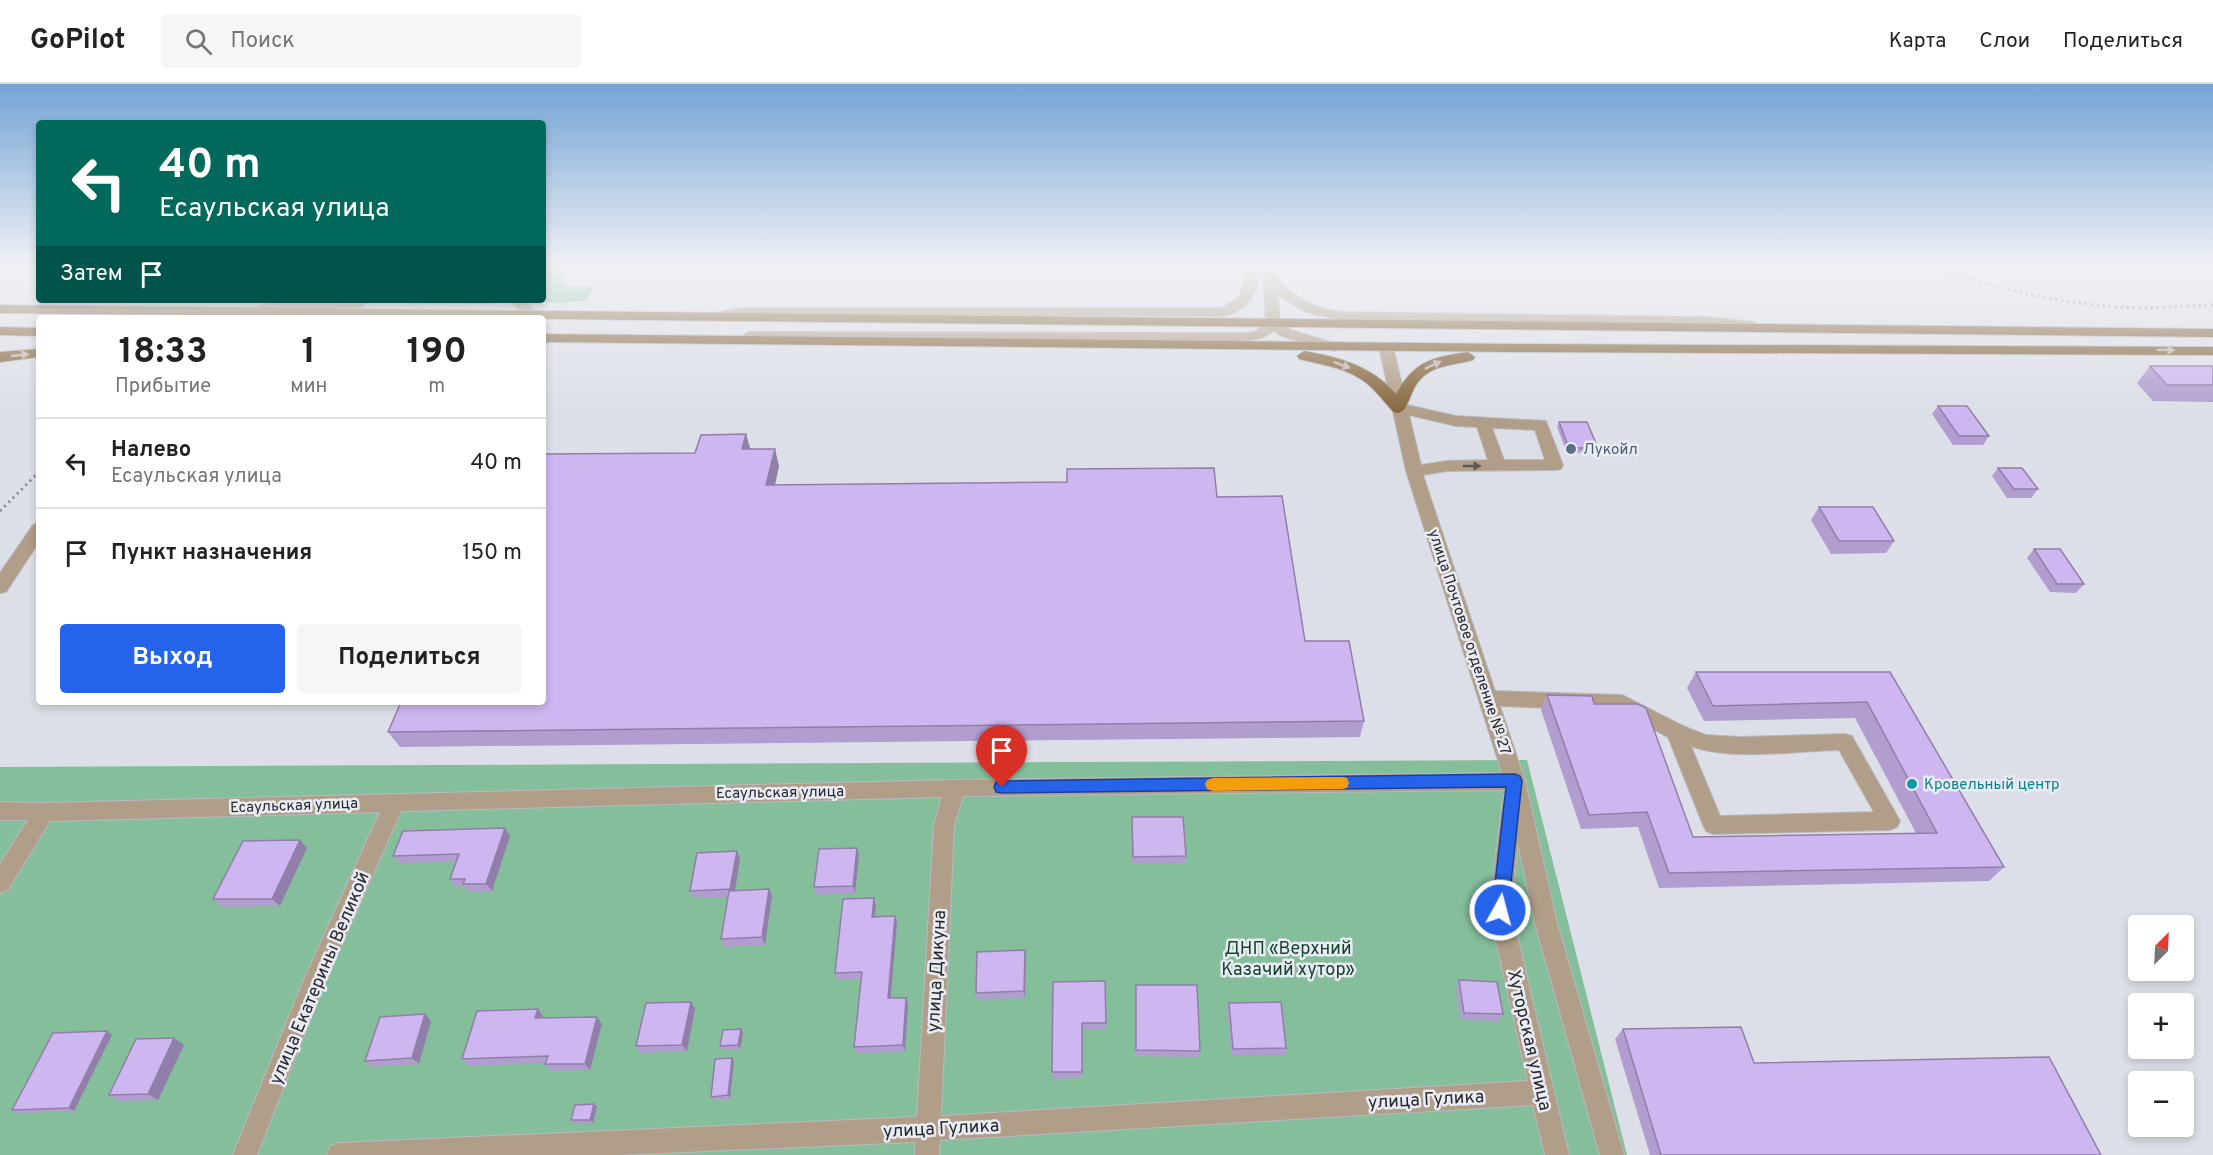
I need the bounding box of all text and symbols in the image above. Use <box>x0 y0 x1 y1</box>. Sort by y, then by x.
search box <box>161 14 581 68</box>
text: GoPilot <box>30 23 125 59</box>
icon: search <box>182 25 215 58</box>
text: Поиск <box>230 28 295 55</box>
text: Карта <box>1889 28 1946 55</box>
text: Слои <box>1979 28 2030 55</box>
text: Поделиться <box>2063 28 2183 55</box>
text: 40 m <box>159 140 261 193</box>
icon: left <box>60 144 138 222</box>
text: Есаульская улица <box>159 192 389 226</box>
icon: arrive <box>135 258 168 291</box>
text: Затем <box>60 261 123 288</box>
text: 18:33 <box>119 330 208 376</box>
text: 1 <box>302 330 316 376</box>
text: 190 <box>407 330 467 376</box>
one-way arrow <box>2156 346 2175 355</box>
one-way arrow <box>10 350 29 360</box>
one-way arrow <box>1334 360 1352 370</box>
one-way arrow <box>1425 360 1442 369</box>
text: Прибытие <box>115 374 211 400</box>
text: мин <box>290 374 327 400</box>
text: m <box>428 374 445 400</box>
text: Налево <box>111 437 191 464</box>
place label: Лукойл <box>1583 441 1638 460</box>
marker: Лукойл <box>1564 442 1578 456</box>
icon: left <box>60 447 93 480</box>
text: 40 m <box>470 450 522 477</box>
one-way arrow <box>1462 461 1481 471</box>
text: Есаульская улица <box>111 464 282 490</box>
street label: улица Почтовое отделение № 27 <box>1423 527 1514 758</box>
icon: arrive <box>60 537 93 570</box>
text: Пункт назначения <box>111 540 312 567</box>
text: 150 m <box>462 540 522 567</box>
button: Выход <box>60 624 285 693</box>
button: Поделиться <box>297 624 522 693</box>
pin <box>976 725 1027 787</box>
icon: arrive <box>985 734 1018 767</box>
place label: Кровельный центр <box>1924 776 2060 795</box>
marker: Кровельный центр <box>1905 777 1919 791</box>
street label: Есаульская улица <box>716 783 844 804</box>
street label: Есаульская улица <box>230 795 358 818</box>
street label: улица Екатерины Великой <box>265 869 376 1088</box>
position arrow <box>1468 878 1532 942</box>
street label: улица Дикуна <box>923 909 952 1033</box>
north arrow <box>2128 915 2194 981</box>
map controls <box>2128 915 2194 1137</box>
park label: ДНП «Верхний Казачий хутор» <box>1221 938 1355 982</box>
street label: Хуторская улица <box>1501 968 1556 1113</box>
button: + <box>2128 993 2194 1059</box>
button: − <box>2128 1071 2194 1137</box>
street label: улица Гулика <box>1367 1086 1485 1115</box>
street label: улица Гулика <box>882 1115 1000 1144</box>

